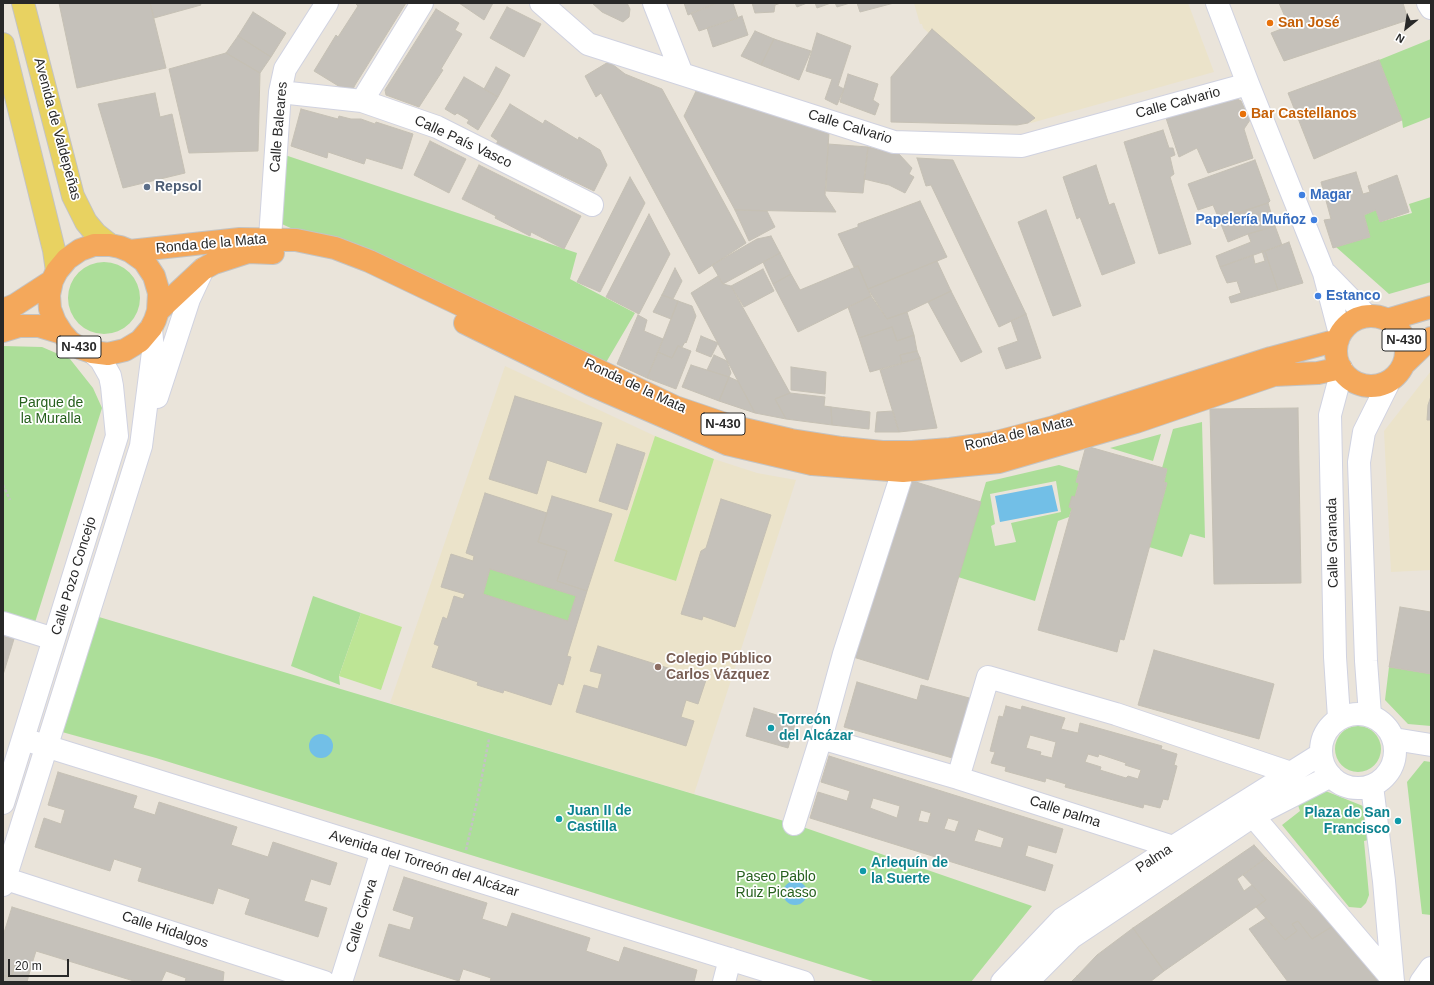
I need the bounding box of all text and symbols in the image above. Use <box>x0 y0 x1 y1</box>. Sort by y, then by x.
north arrow <box>1386 8 1426 48</box>
place label: San José <box>1278 15 1339 31</box>
marker: San José <box>1265 18 1275 28</box>
text: N <box>1394 31 1406 46</box>
street label: Avenida de Valdepeñas <box>30 56 84 202</box>
street label: Calle Baleares <box>267 81 291 173</box>
street label: Calle Calvario <box>1134 84 1222 122</box>
street label: Calle Calvario <box>806 106 894 148</box>
place label: Bar Castellanos <box>1251 106 1357 122</box>
marker: Bar Castellanos <box>1238 109 1248 119</box>
street label: Calle País Vasco <box>412 112 514 172</box>
place label: Repsol <box>155 179 202 195</box>
marker: Repsol <box>142 182 152 192</box>
place label: Magar <box>1310 187 1351 203</box>
marker: Magar <box>1297 190 1307 200</box>
place label: Papelería Muñoz <box>1196 212 1306 228</box>
marker: Papelería Muñoz <box>1309 215 1319 225</box>
street label: Ronda de la Mata <box>155 231 267 257</box>
place label: Estanco <box>1326 288 1380 304</box>
marker: Estanco <box>1313 291 1323 301</box>
road number: N-430 <box>1382 329 1426 351</box>
road number: N-430 <box>57 336 101 358</box>
street label: Ronda de la Mata <box>581 355 689 417</box>
park label: Parque de la Muralla <box>19 395 83 428</box>
road number: N-430 <box>701 413 745 435</box>
street label: Ronda de la Mata <box>963 413 1075 455</box>
street label: Calle Granada <box>1324 498 1342 588</box>
street label: Calle Pozo Concejo <box>48 515 100 637</box>
place label: Colegio Público Carlos Vázquez <box>666 651 772 684</box>
marker: Colegio Público Carlos Vázquez <box>653 662 663 672</box>
place label: Torreón del Alcázar <box>779 712 853 744</box>
marker: Torreón del Alcázar <box>766 723 776 733</box>
street label: Calle palma <box>1027 793 1103 831</box>
place label: Juan II de Castilla <box>567 803 632 836</box>
place label: Plaza de San Francisco <box>1304 805 1390 838</box>
marker: Juan II de Castilla <box>554 814 564 824</box>
marker: Plaza de San Francisco <box>1393 816 1403 826</box>
street label: Avenida del Torreón del Alcázar <box>327 827 521 901</box>
street label: Palma <box>1133 841 1175 877</box>
place label: Arlequín de la Suerte <box>871 855 948 888</box>
marker: Arlequín de la Suerte <box>858 866 868 876</box>
park label: Paseo Pablo Ruiz Picasso <box>736 869 816 902</box>
street label: Calle Cierva <box>343 877 381 955</box>
street label: Calle Hidalgos <box>119 908 211 952</box>
scale bar <box>10 951 71 977</box>
text: 20 m <box>15 959 42 973</box>

